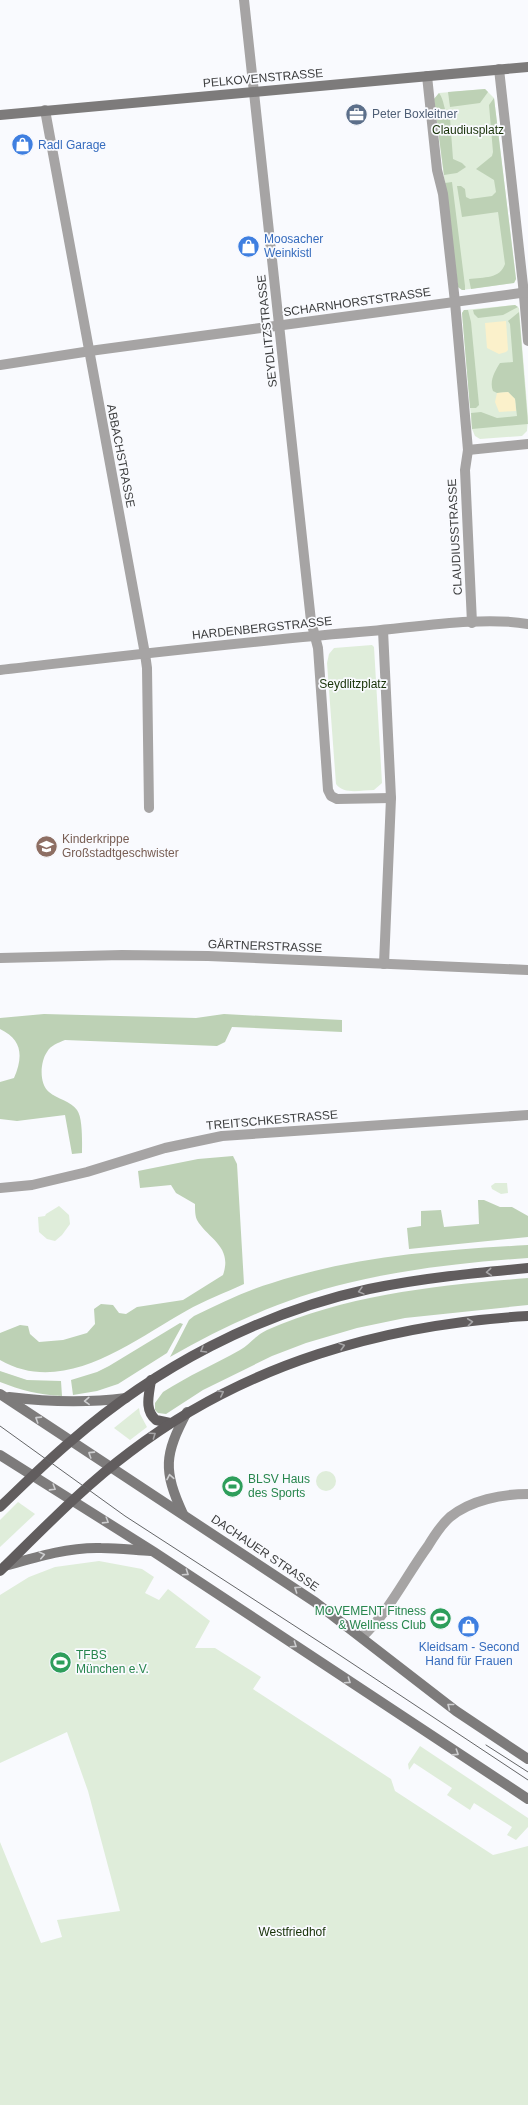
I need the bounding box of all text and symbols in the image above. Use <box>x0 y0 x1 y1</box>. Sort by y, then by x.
street label: PELKOVENSTRASSE <box>202 66 324 90</box>
office icon: Peter Boxleitner <box>343 101 369 127</box>
place label: Peter Boxleitner <box>372 107 457 121</box>
park label: Claudiusplatz <box>432 123 504 137</box>
shop icon: Radl Garage <box>9 132 35 158</box>
place label: Radl Garage <box>38 138 106 152</box>
place label: Moosacher Weinkistl <box>264 232 323 260</box>
shop icon: Moosacher Weinkistl <box>235 233 261 259</box>
street label: SEYDLITZSTRASSE <box>254 274 280 388</box>
street label: SCHARNHORSTSTRASSE <box>282 285 432 319</box>
street label: ABBACHSTRASSE <box>104 403 138 509</box>
street label: CLAUDIUSSTRASSE <box>445 478 465 596</box>
street label: HARDENBERGSTRASSE <box>191 614 333 642</box>
park label: Seydlitzplatz <box>319 677 387 691</box>
place label: Kinderkrippe Großstadtgeschwister <box>62 832 179 860</box>
school or university icon: Kinderkrippe Großstadtgeschwister <box>34 833 60 859</box>
street label: GÄRTNERSTRASSE <box>208 937 322 955</box>
street label: TREITSCHKESTRASSE <box>206 1107 338 1133</box>
one-way arrow <box>486 1267 492 1276</box>
one-way arrow <box>358 1286 365 1295</box>
one-way arrow <box>466 1317 473 1326</box>
one-way arrow <box>338 1342 345 1351</box>
one-way arrow <box>200 1346 207 1353</box>
one-way arrow <box>217 1390 224 1398</box>
one-way arrow <box>84 1397 90 1406</box>
one-way arrow <box>36 1417 43 1424</box>
one-way arrow <box>149 1432 156 1440</box>
one-way arrow <box>88 1451 95 1458</box>
place label: BLSV Haus des Sports <box>248 1472 310 1500</box>
sports icon: BLSV Haus des Sports <box>220 1473 246 1499</box>
one-way arrow <box>166 1474 175 1480</box>
one-way arrow <box>49 1484 56 1491</box>
street label: DACHAUER STRASSE <box>209 1512 321 1594</box>
one-way arrow <box>102 1516 109 1524</box>
one-way arrow <box>39 1552 46 1560</box>
one-way arrow <box>182 1568 189 1576</box>
one-way arrow <box>294 1586 301 1594</box>
place label: MOVEMENT Fitness & Wellness Club <box>315 1604 426 1632</box>
sports icon: MOVEMENT Fitness & Wellness Club <box>428 1605 454 1631</box>
shop icon: Kleidsam - Second Hand für Frauen <box>456 1613 482 1639</box>
one-way arrow <box>290 1640 297 1647</box>
place label: Kleidsam - Second Hand für Frauen <box>419 1640 519 1668</box>
place label: TFBS München e.V. <box>76 1648 149 1676</box>
sports icon: TFBS München e.V. <box>47 1649 73 1675</box>
one-way arrow <box>344 1676 351 1684</box>
one-way arrow <box>447 1703 454 1710</box>
one-way arrow <box>452 1748 459 1755</box>
park label: Westfriedhof <box>258 1925 326 1939</box>

